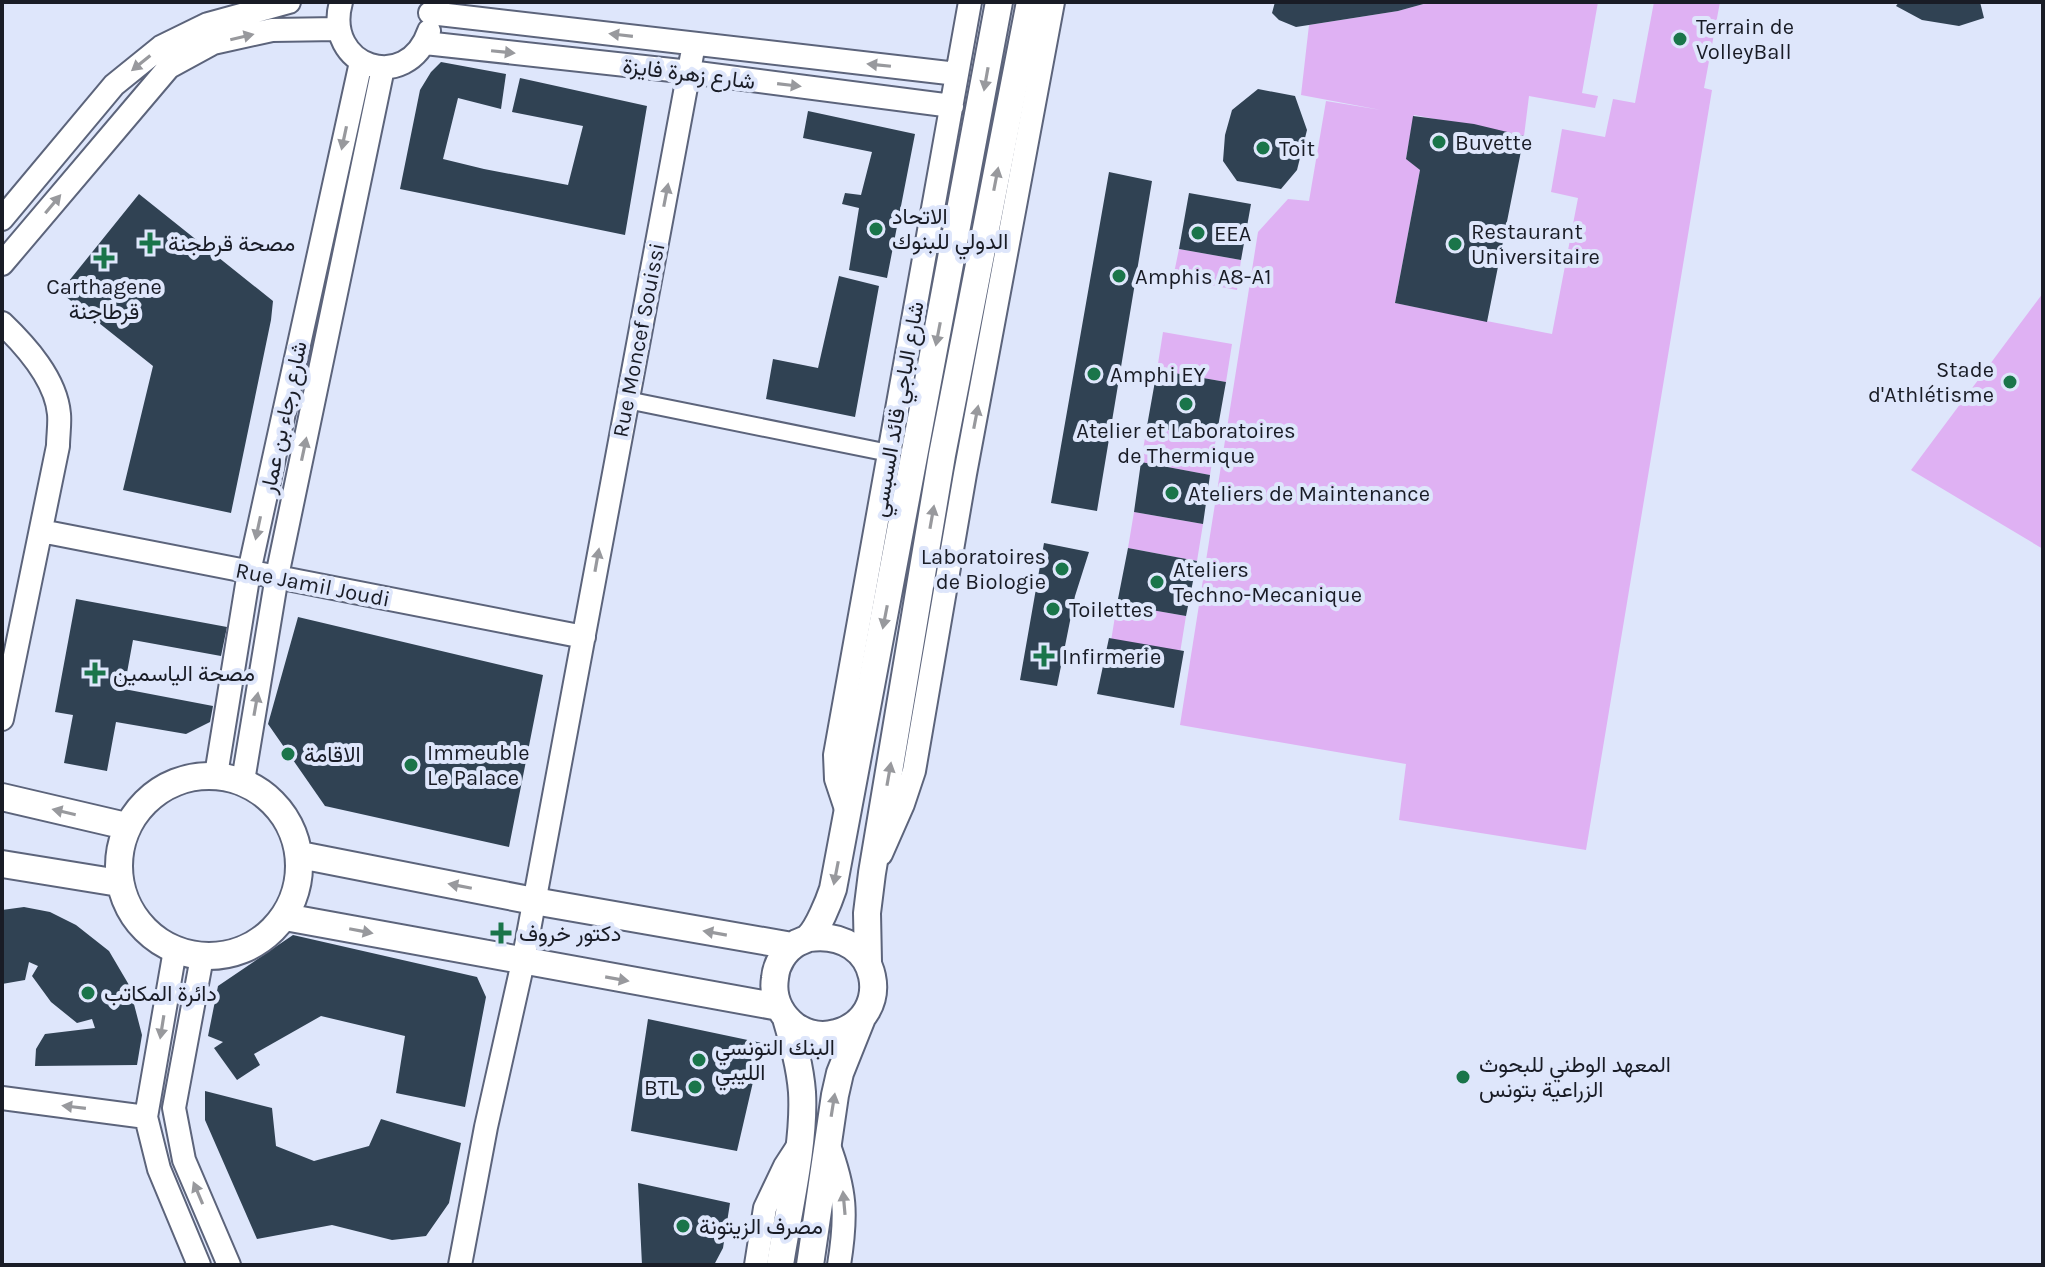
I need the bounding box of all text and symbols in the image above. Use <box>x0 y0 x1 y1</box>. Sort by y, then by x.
place label: Terrain de VolleyBall <box>1696 14 1794 65</box>
one-way arrow <box>608 29 633 42</box>
one-way arrow <box>230 30 255 42</box>
marker: Terrain de VolleyBall <box>1671 30 1689 48</box>
one-way arrow <box>490 45 515 58</box>
street label: شارع زهرة فايزة <box>621 53 757 96</box>
one-way arrow <box>131 54 151 71</box>
one-way arrow <box>867 58 892 71</box>
one-way arrow <box>980 67 992 92</box>
one-way arrow <box>776 79 801 92</box>
one-way arrow <box>337 125 350 150</box>
place label: Buvette <box>1455 130 1532 156</box>
marker: Buvette <box>1430 133 1448 151</box>
place label: Toit <box>1279 136 1315 162</box>
marker: Toit <box>1254 139 1272 157</box>
one-way arrow <box>990 166 1002 191</box>
one-way arrow <box>660 182 673 207</box>
one-way arrow <box>44 195 61 215</box>
place label: الاتحاد الدولي للبنوك <box>892 204 1008 260</box>
place label: Restaurant Universitaire <box>1471 219 1600 270</box>
marker: الاتحاد الدولي للبنوك <box>867 220 885 238</box>
place label: EEA <box>1214 221 1252 247</box>
marker: EEA <box>1189 224 1207 242</box>
place label: مصحة قرطجنة <box>168 231 295 257</box>
marker: مصحة قرطجنة <box>139 232 161 254</box>
marker: Restaurant Universitaire <box>1446 235 1464 253</box>
street label: Rue Moncef Souissi <box>607 241 671 440</box>
marker: Carthagene قرطاجنة <box>93 247 115 269</box>
place label: Amphis A8-A1 <box>1135 264 1271 290</box>
marker: Amphis A8-A1 <box>1110 267 1128 285</box>
place label: Carthagene قرطاجنة <box>46 274 162 325</box>
street label: شارع الباجي قائد السبسي <box>866 299 935 520</box>
one-way arrow <box>932 322 944 347</box>
street label: شارع رجاء بن عمار <box>255 339 314 497</box>
place label: Stade d'Athlétisme <box>1868 357 1994 408</box>
place label: Amphi EY <box>1110 362 1206 388</box>
marker: Amphi EY <box>1085 365 1103 383</box>
marker: Stade d'Athlétisme <box>2001 373 2019 391</box>
marker: Atelier et Laboratoires de Thermique <box>1177 395 1195 413</box>
one-way arrow <box>970 404 983 429</box>
place label: Atelier et Laboratoires de Thermique <box>1076 418 1296 469</box>
one-way arrow <box>298 436 311 461</box>
place label: Ateliers de Maintenance <box>1188 481 1430 507</box>
marker: Ateliers de Maintenance <box>1163 484 1181 502</box>
one-way arrow <box>926 504 939 529</box>
one-way arrow <box>251 516 264 541</box>
place label: Laboratoires de Biologie <box>921 544 1046 595</box>
one-way arrow <box>592 547 604 572</box>
street label: Rue Jamil Joudi <box>233 557 392 613</box>
place label: Ateliers Techno-Mecanique <box>1173 557 1362 608</box>
marker: Laboratoires de Biologie <box>1053 560 1071 578</box>
marker: Ateliers Techno-Mecanique <box>1148 573 1166 591</box>
place label: Toilettes <box>1069 597 1154 623</box>
marker: Toilettes <box>1044 600 1062 618</box>
one-way arrow <box>879 605 891 630</box>
place label: Infirmerie <box>1062 644 1161 670</box>
marker: Infirmerie <box>1033 645 1055 667</box>
place label: مصحة الياسمين <box>113 661 255 687</box>
marker: مصحة الياسمين <box>84 662 106 684</box>
one-way arrow <box>250 691 262 716</box>
place label: Immeuble Le Palace <box>427 740 529 791</box>
place label: الاقامة <box>304 742 361 768</box>
marker: الاقامة <box>279 745 297 763</box>
marker: Immeuble Le Palace <box>402 756 420 774</box>
one-way arrow <box>883 761 896 786</box>
one-way arrow <box>52 805 77 818</box>
one-way arrow <box>830 861 842 886</box>
one-way arrow <box>447 880 472 892</box>
place label: دكتور خروف <box>519 921 621 947</box>
marker: دكتور خروف <box>490 922 512 944</box>
one-way arrow <box>349 926 374 938</box>
one-way arrow <box>703 926 728 939</box>
one-way arrow <box>605 973 630 985</box>
place label: دائرة المكاتب <box>104 981 217 1007</box>
marker: دائرة المكاتب <box>79 984 97 1002</box>
one-way arrow <box>155 1015 167 1040</box>
place label: البنك التونسي الليبي <box>715 1035 835 1091</box>
marker: البنك التونسي الليبي <box>690 1051 708 1069</box>
place label: المعهد الوطني للبحوث الزراعية بتونس <box>1479 1052 1671 1103</box>
marker: المعهد الوطني للبحوث الزراعية بتونس <box>1454 1068 1472 1086</box>
place label: BTL <box>644 1075 680 1101</box>
marker: BTL <box>686 1078 704 1096</box>
one-way arrow <box>828 1092 840 1117</box>
one-way arrow <box>61 1101 86 1114</box>
one-way arrow <box>191 1182 205 1205</box>
one-way arrow <box>837 1190 850 1215</box>
place label: مصرف الزيتونة <box>699 1214 823 1240</box>
marker: مصرف الزيتونة <box>674 1217 692 1235</box>

